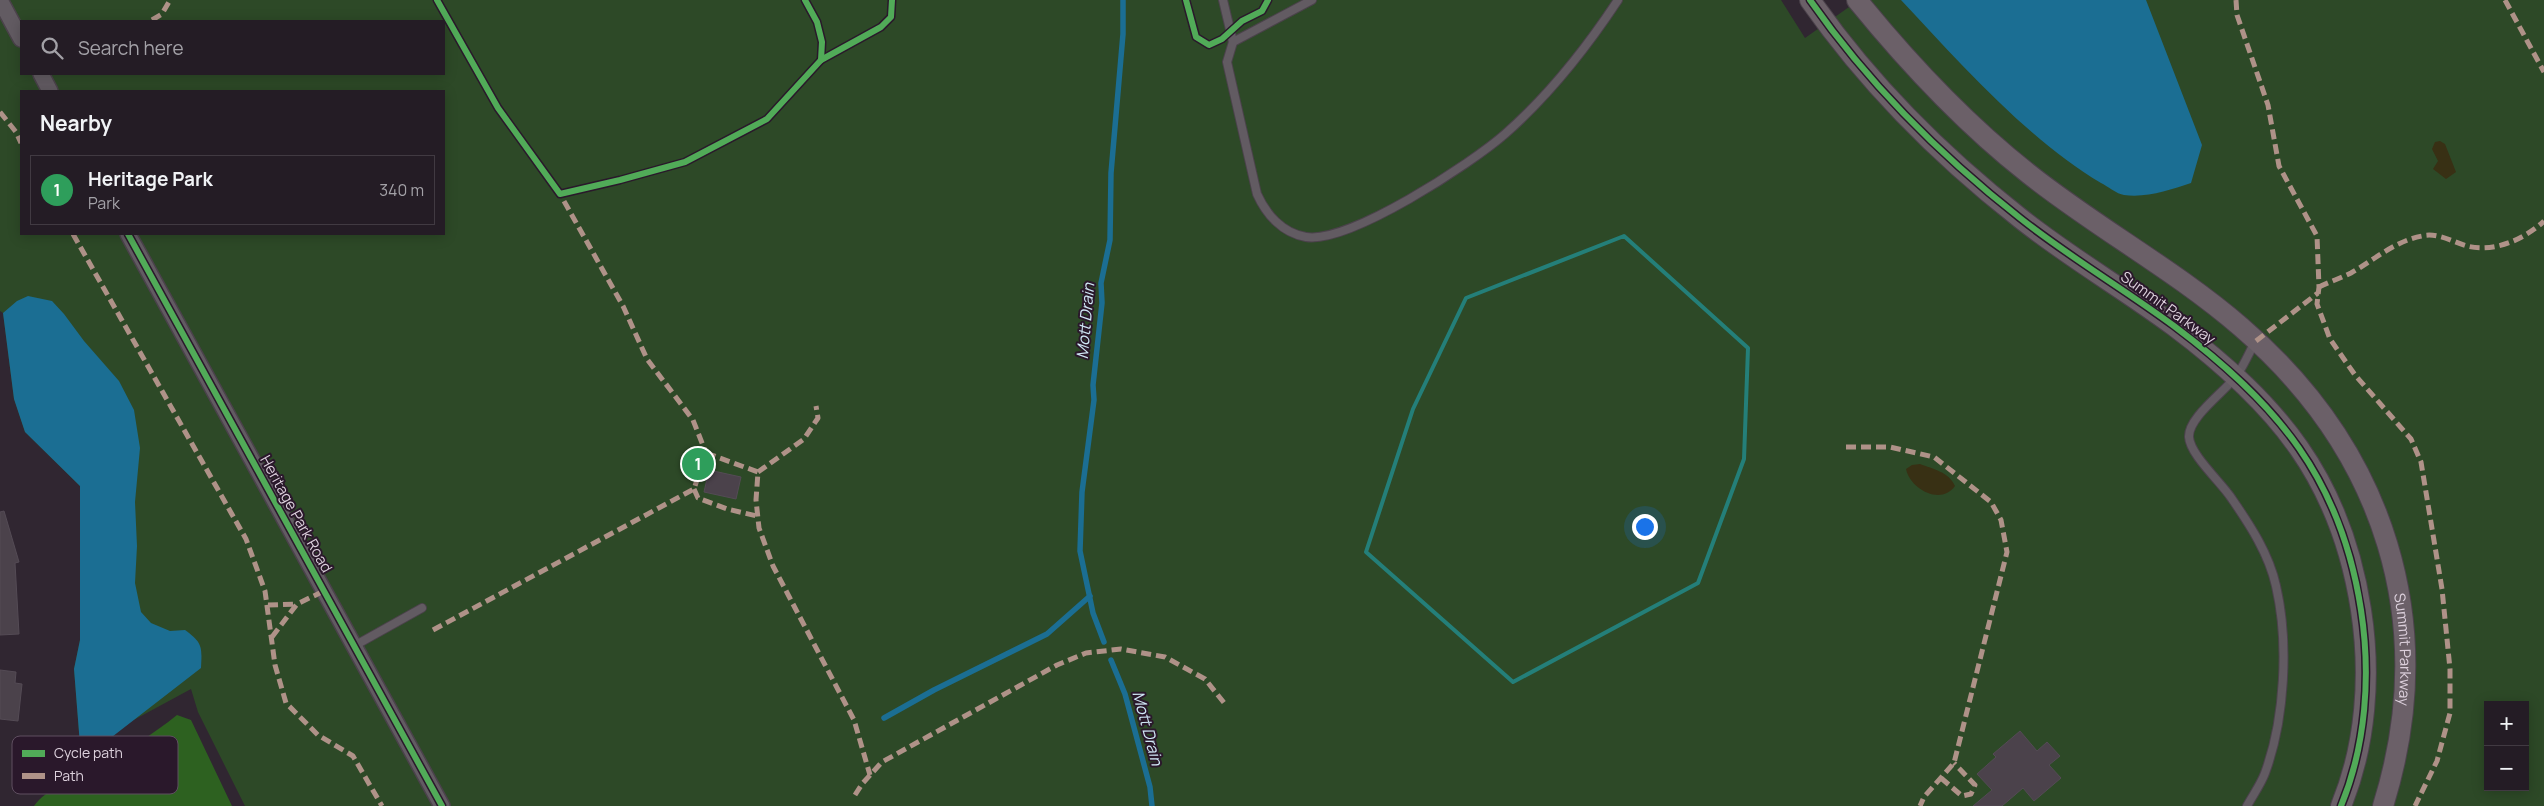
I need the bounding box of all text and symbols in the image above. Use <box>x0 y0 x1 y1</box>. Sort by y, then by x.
search box <box>20 20 445 75</box>
icon: search <box>38 34 66 62</box>
text: Search here <box>78 35 184 61</box>
text: Nearby <box>40 109 112 137</box>
text: Heritage Park <box>88 166 213 192</box>
text: 1 <box>53 179 61 201</box>
text: 340 m <box>379 179 424 201</box>
text: Park <box>88 192 120 214</box>
street label: Summit Parkway <box>2116 266 2220 349</box>
water label: Mott Drain <box>1071 282 1099 360</box>
pin: 1 <box>682 445 714 483</box>
street label: Heritage Park Road <box>255 451 337 576</box>
your location <box>1632 514 1658 540</box>
street label: Summit Parkway <box>2389 591 2416 707</box>
water label: Mott Drain <box>1128 688 1169 768</box>
map controls <box>2484 701 2529 791</box>
button: + <box>2484 701 2529 746</box>
legend <box>12 736 178 794</box>
text: Cycle path <box>54 743 123 762</box>
button: − <box>2484 746 2529 791</box>
text: Path <box>54 766 84 785</box>

